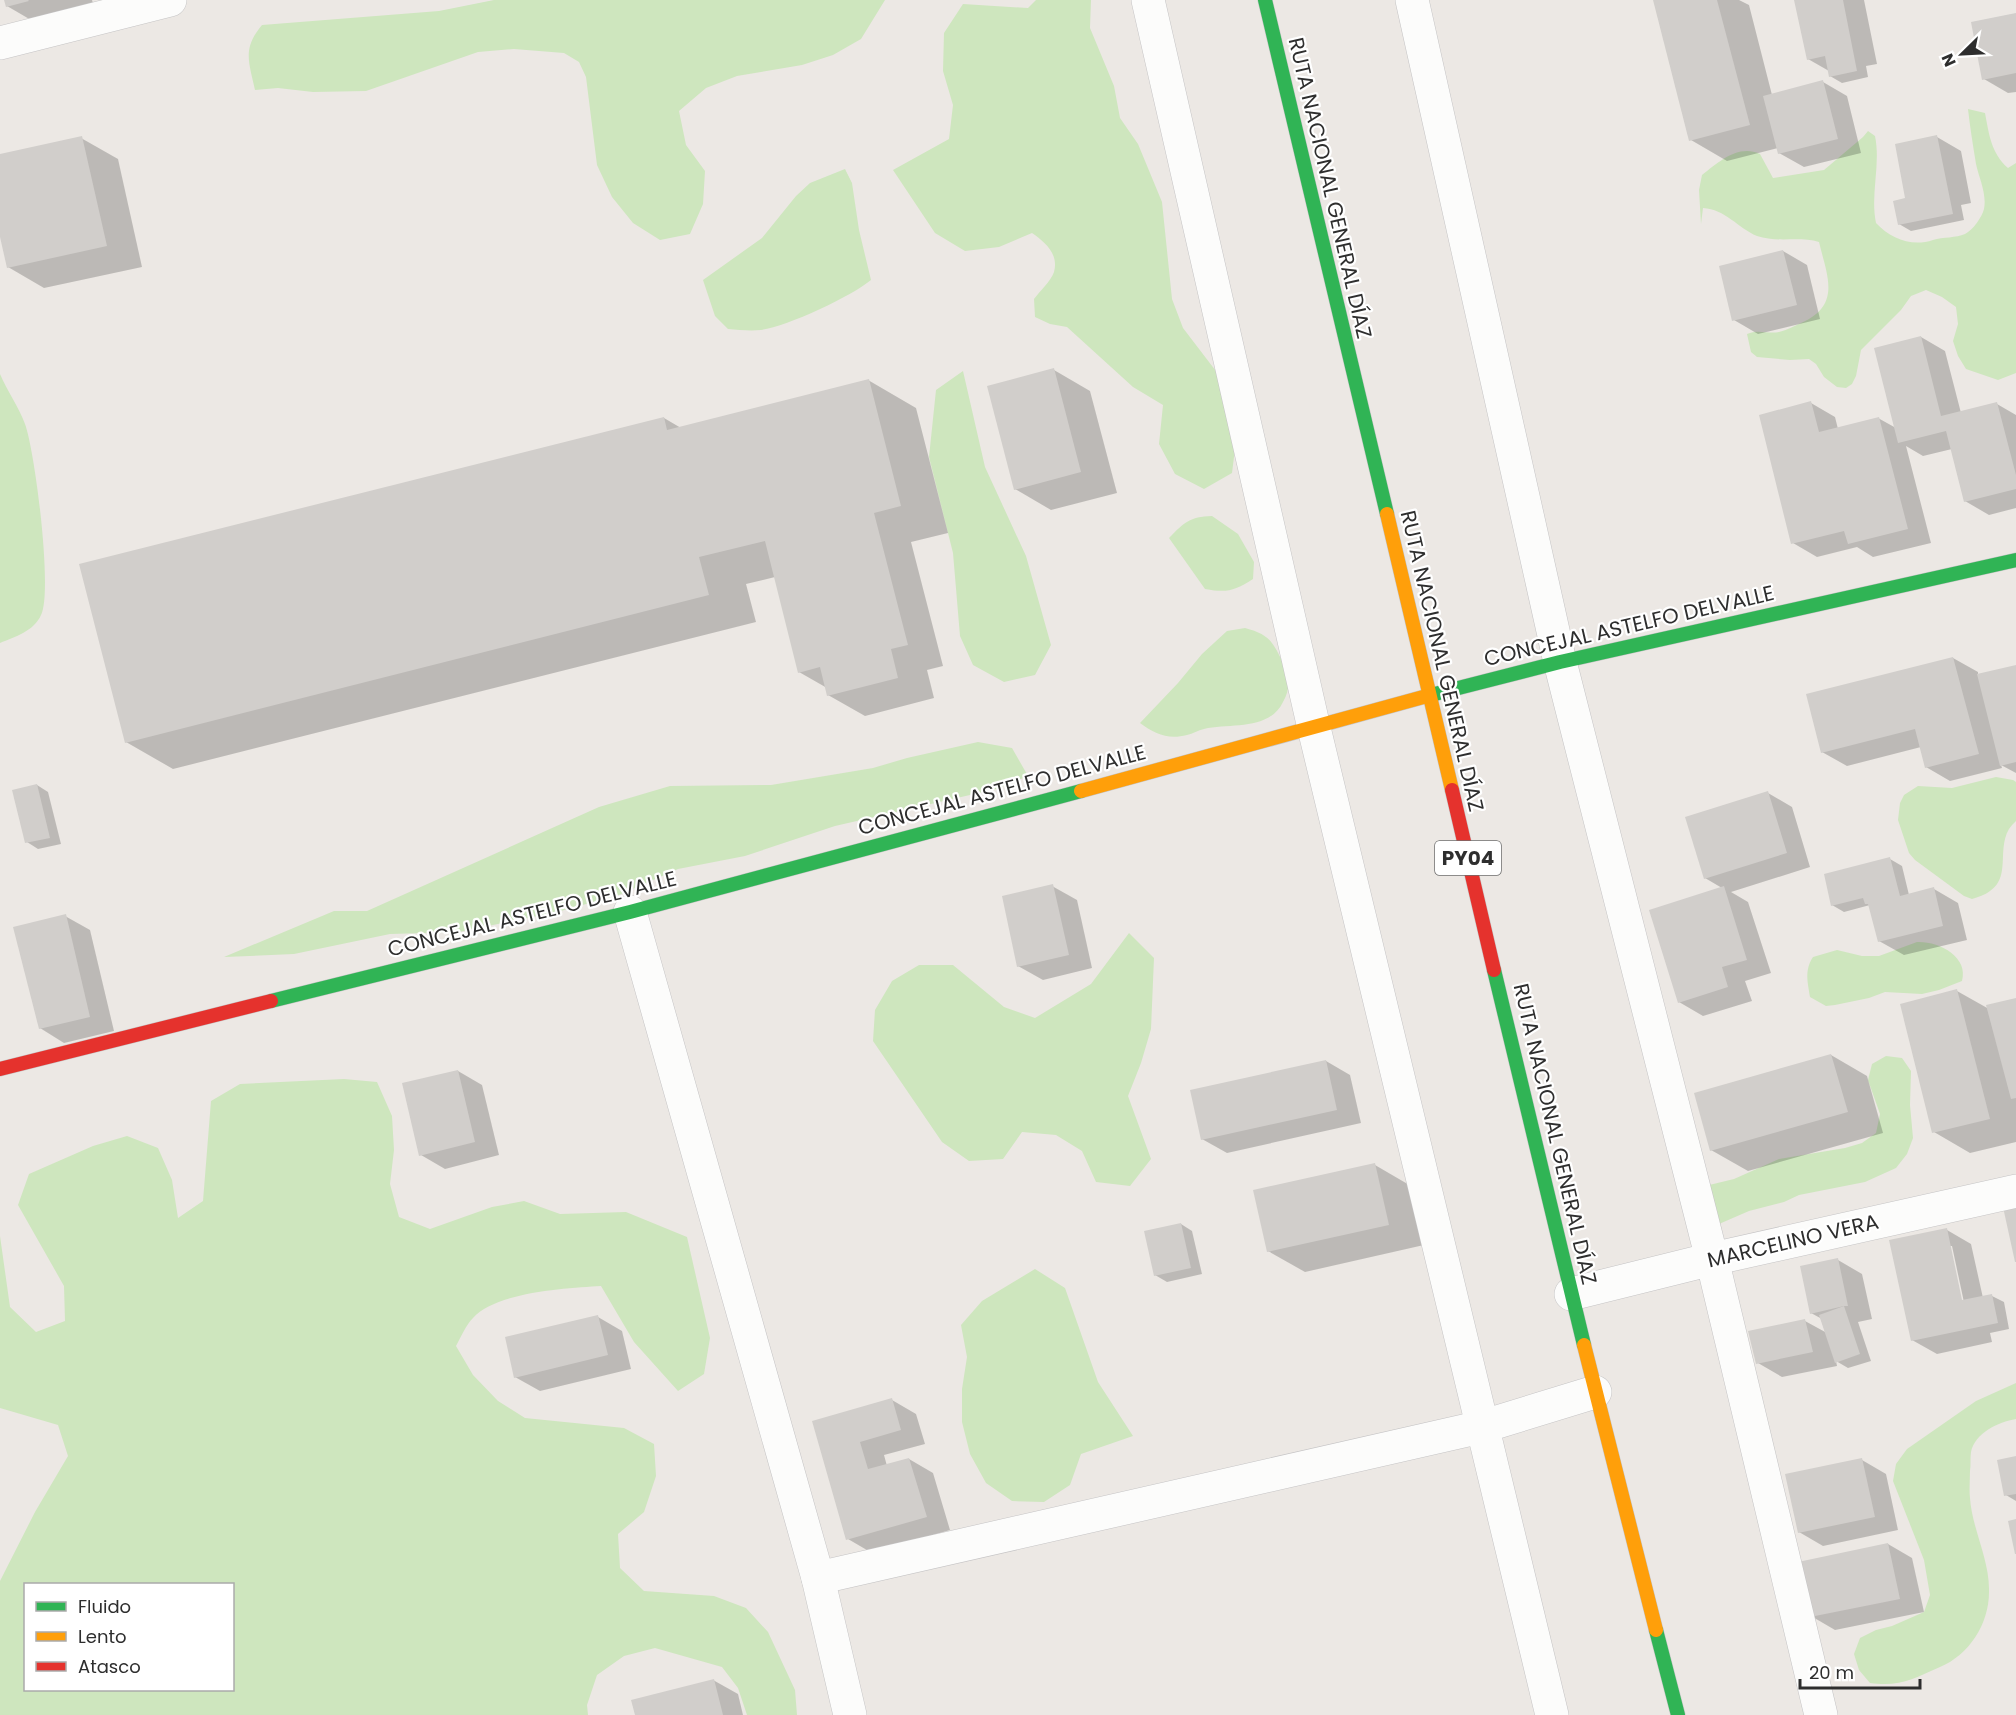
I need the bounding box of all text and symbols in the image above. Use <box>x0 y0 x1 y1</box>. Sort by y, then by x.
north arrow <box>1932 24 1992 84</box>
street label: RUTA NACIONAL GENERAL DÍAZ <box>1282 34 1379 341</box>
text: N <box>1936 50 1962 70</box>
street label: RUTA NACIONAL GENERAL DÍAZ <box>1394 507 1491 814</box>
street label: CONCEJAL ASTELFO DELVALLE <box>1481 578 1777 673</box>
street label: CONCEJAL ASTELFO DELVALLE <box>855 737 1149 842</box>
road number: PY04 <box>1435 841 1501 875</box>
street label: CONCEJAL ASTELFO DELVALLE <box>384 864 679 963</box>
street label: RUTA NACIONAL GENERAL DÍAZ <box>1507 980 1604 1287</box>
street label: MARCELINO VERA <box>1704 1207 1881 1274</box>
legend <box>24 1583 234 1691</box>
text: Fluido <box>78 1594 131 1619</box>
text: Lento <box>78 1624 127 1649</box>
scale bar <box>1800 1652 1920 1690</box>
text: Atasco <box>78 1654 141 1679</box>
text: 20 m <box>1809 1660 1854 1685</box>

